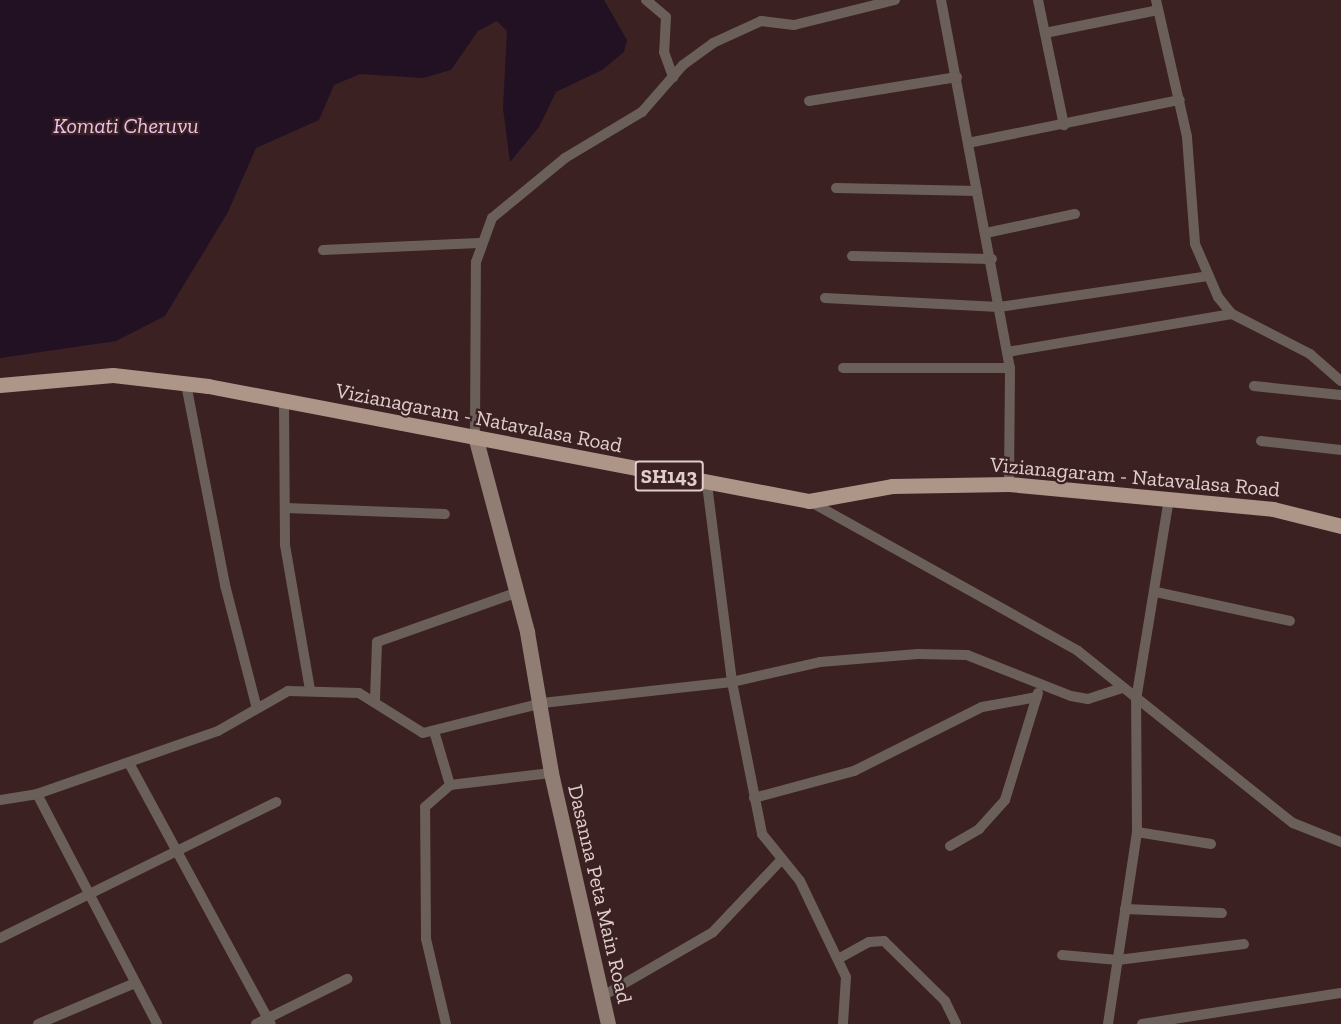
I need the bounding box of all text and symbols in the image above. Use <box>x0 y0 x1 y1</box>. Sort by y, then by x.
water label: Komati Cheruvu <box>53 113 199 139</box>
street label: Vizianagaram - Natavalasa Road <box>334 378 624 458</box>
street label: Vizianagaram - Natavalasa Road <box>989 452 1281 502</box>
road number: SH143 <box>634 459 704 493</box>
street label: Dasanna Peta Main Road <box>563 782 637 1006</box>

